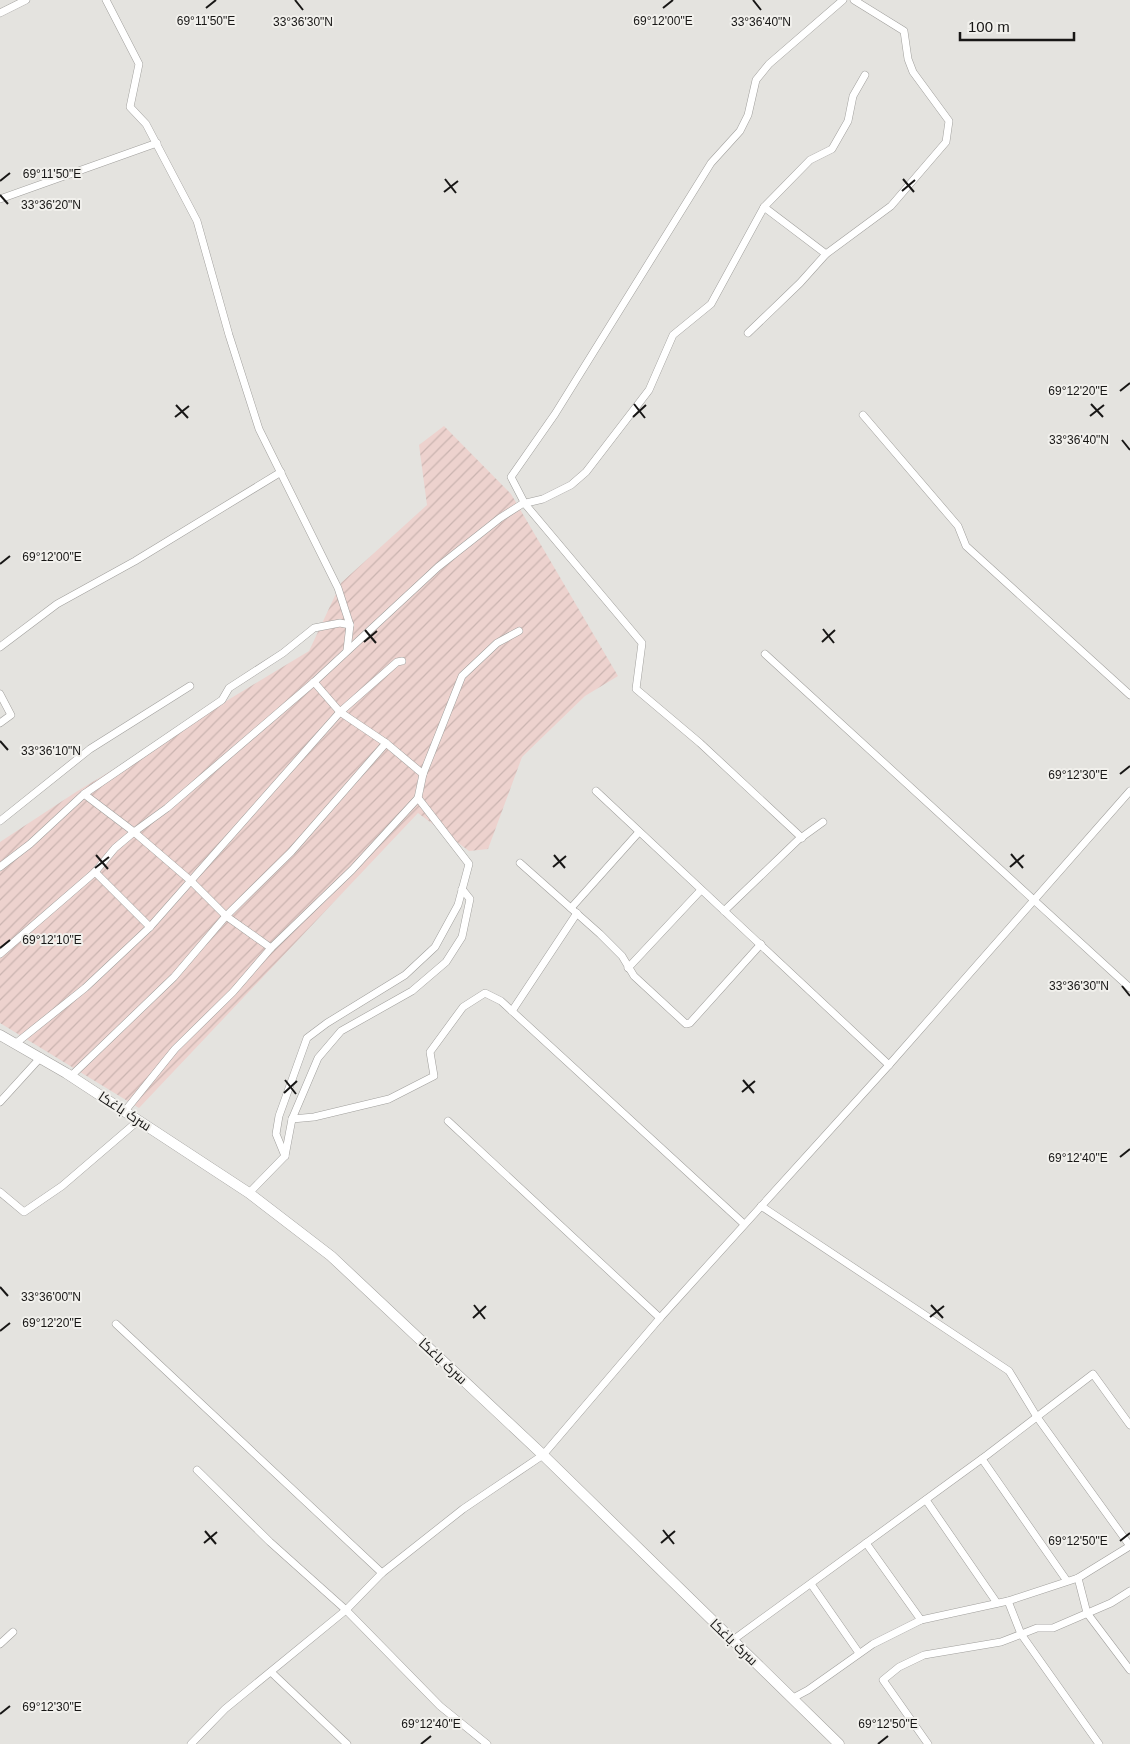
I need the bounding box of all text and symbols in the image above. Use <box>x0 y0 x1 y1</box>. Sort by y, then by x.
scale bar <box>960 10 1074 42</box>
text: 69°11'50"E <box>177 14 235 28</box>
text: 69°12'00"E <box>633 14 693 28</box>
text: 33°36'30"N <box>273 15 333 29</box>
text: 33°36'40"N <box>731 15 791 29</box>
text: 100 m <box>968 18 1010 35</box>
text: 69°11'50"E <box>23 167 81 181</box>
text: 33°36'20"N <box>21 198 81 212</box>
text: 69°12'20"E <box>1048 384 1108 398</box>
text: 33°36'40"N <box>1049 433 1109 447</box>
text: 69°12'00"E <box>22 550 82 564</box>
text: 33°36'10"N <box>21 744 81 758</box>
text: 69°12'30"E <box>1048 768 1108 782</box>
text: 69°12'10"E <box>22 933 82 947</box>
text: 33°36'30"N <box>1049 979 1109 993</box>
street label: سرک باغکا <box>96 1088 154 1134</box>
text: 69°12'40"E <box>1048 1151 1108 1165</box>
text: 33°36'00"N <box>21 1290 81 1304</box>
text: 69°12'20"E <box>22 1316 82 1330</box>
street label: سرک باغکا <box>416 1335 470 1387</box>
text: 69°12'50"E <box>1048 1534 1108 1548</box>
street label: سرک باغکا <box>707 1615 761 1669</box>
text: 69°12'30"E <box>22 1700 82 1714</box>
text: 69°12'40"E <box>401 1717 461 1731</box>
text: 69°12'50"E <box>858 1717 918 1731</box>

